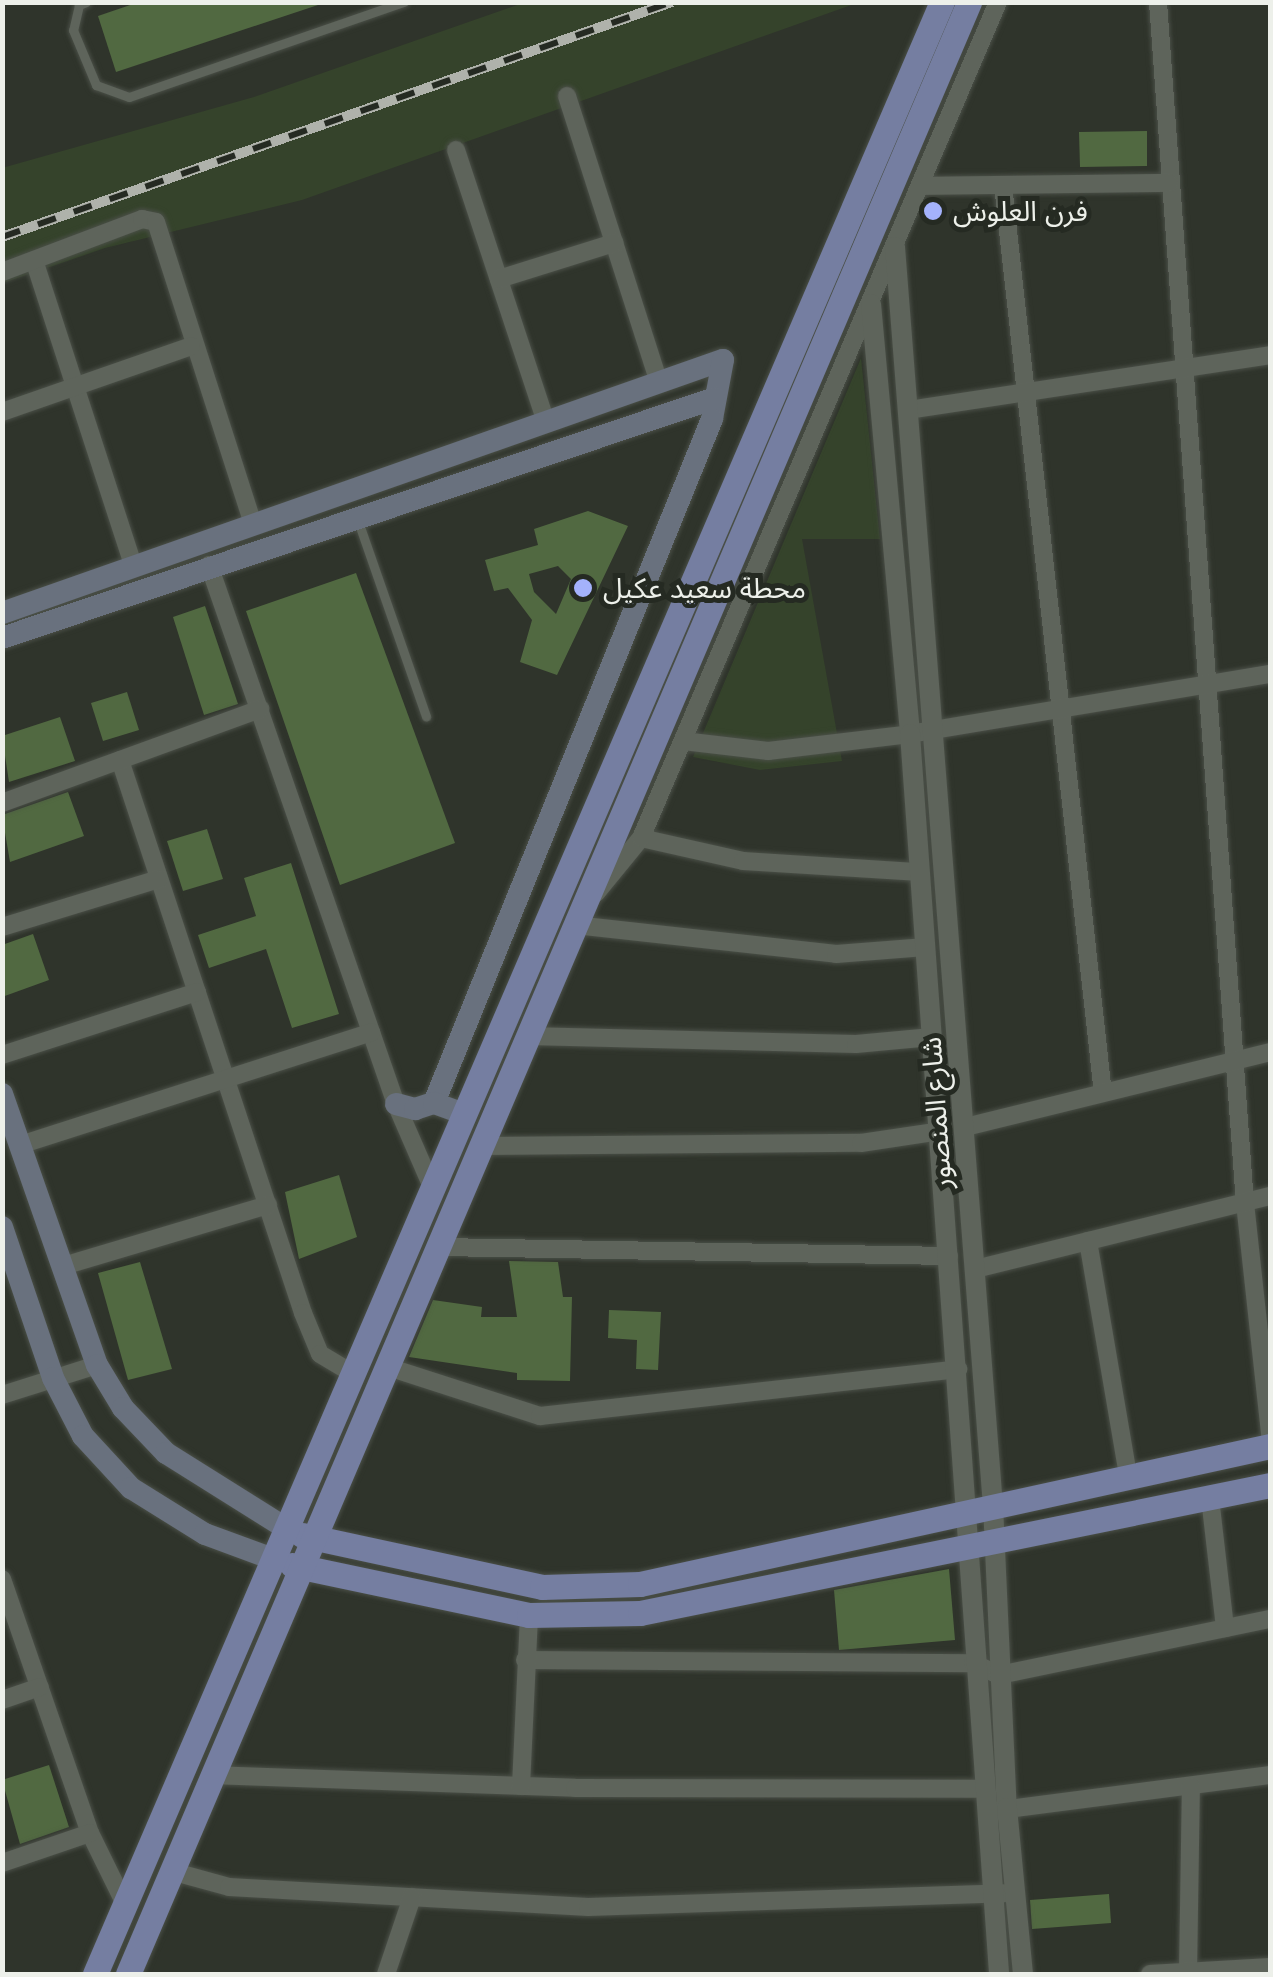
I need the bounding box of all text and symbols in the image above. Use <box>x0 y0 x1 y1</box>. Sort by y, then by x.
place label: فرن العلوش <box>953 194 1088 228</box>
marker: فرن العلوش <box>922 200 944 222</box>
place label: محطة سعيد عكيل <box>603 571 806 605</box>
marker: محطة سعيد عكيل <box>572 577 594 599</box>
street label: شارع المنصور <box>914 1036 958 1190</box>

